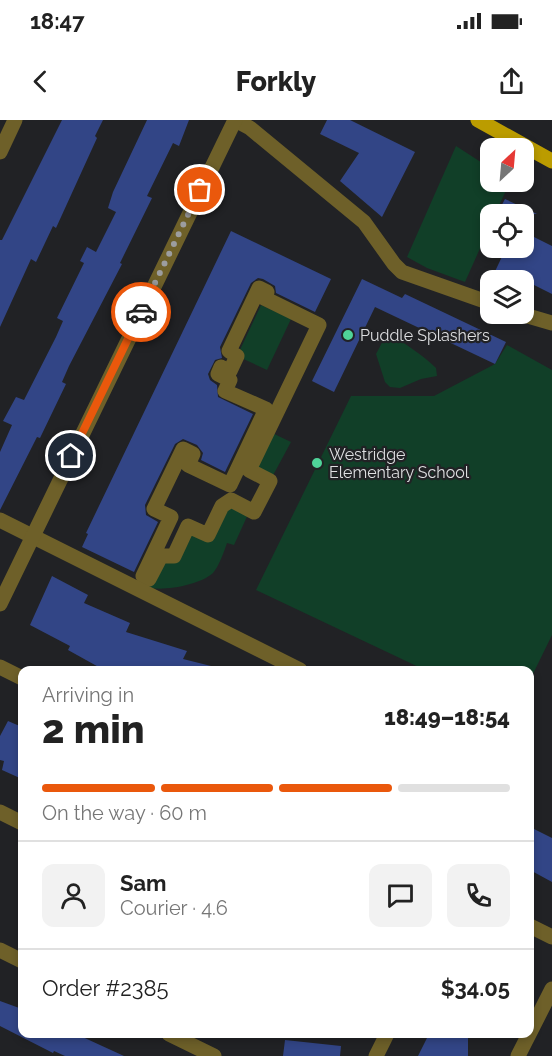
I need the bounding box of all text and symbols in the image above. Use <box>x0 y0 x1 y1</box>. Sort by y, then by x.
text: 18:47 <box>30 8 85 34</box>
icon: back <box>24 65 57 98</box>
icon: share <box>495 65 528 98</box>
text: Forkly <box>236 66 316 97</box>
north arrow <box>480 138 534 192</box>
map controls <box>480 138 534 324</box>
pin <box>174 164 225 215</box>
icon: bag <box>183 173 216 206</box>
button: locate <box>480 204 534 258</box>
button: layers <box>480 270 534 324</box>
courier <box>111 282 171 342</box>
icon: car <box>125 296 158 329</box>
place label: Puddle Splashers <box>360 326 490 345</box>
marker: Puddle Splashers <box>341 328 355 342</box>
pin <box>45 430 96 481</box>
icon: home <box>54 439 87 472</box>
place label: Westridge Elementary School <box>329 445 470 482</box>
marker: Westridge Elementary School <box>310 456 324 470</box>
text: Arriving in <box>42 683 134 707</box>
text: 18:49–18:54 <box>384 704 510 730</box>
text: 2 min <box>42 706 145 752</box>
text: On the way · 60 m <box>42 801 207 825</box>
button: person <box>42 864 105 927</box>
button: chat <box>369 864 432 927</box>
button: phone <box>447 864 510 927</box>
text: Sam <box>120 870 167 896</box>
text: Courier · 4.6 <box>120 896 228 920</box>
text: Order #2385 <box>42 975 168 1001</box>
text: $34.05 <box>441 975 510 1001</box>

